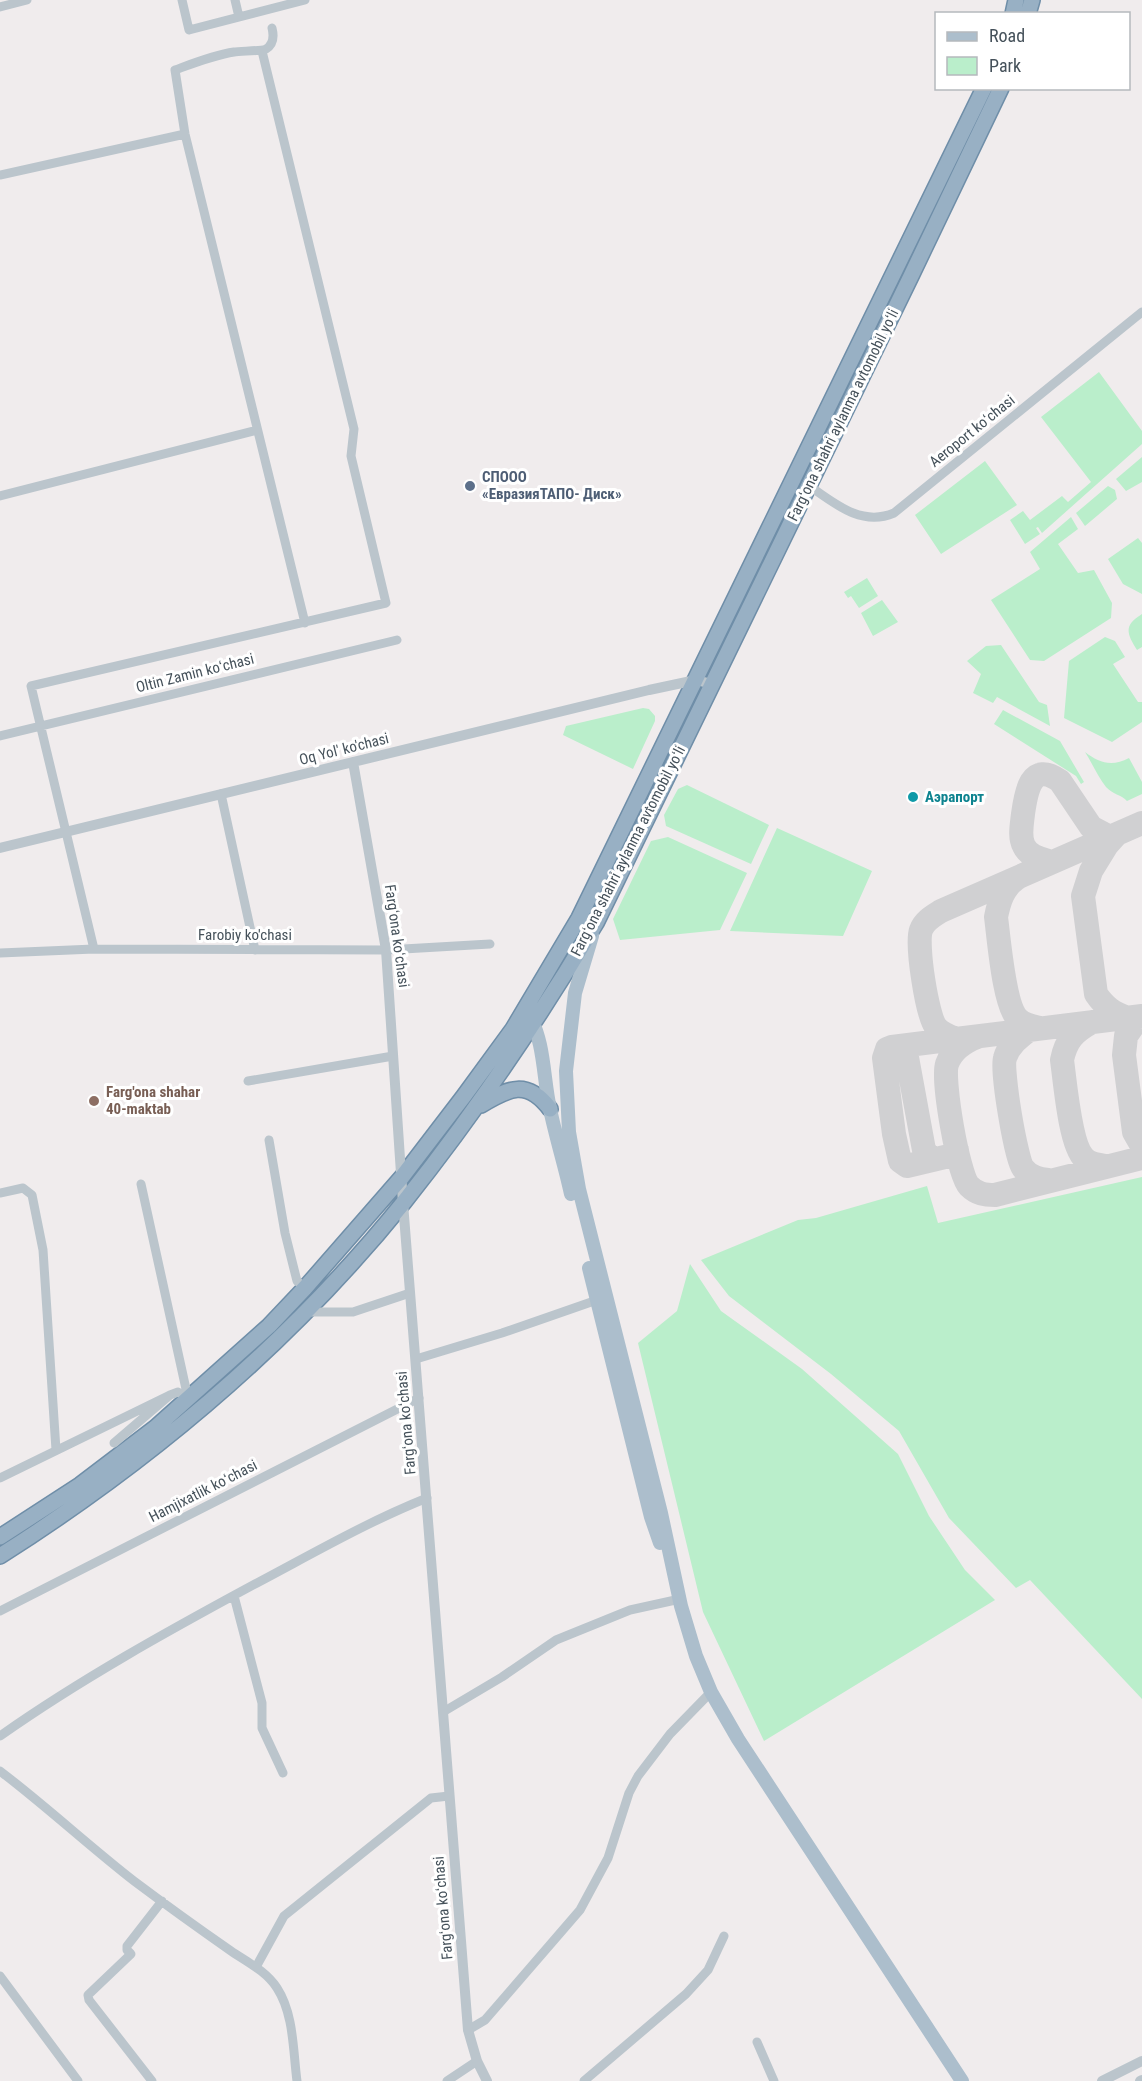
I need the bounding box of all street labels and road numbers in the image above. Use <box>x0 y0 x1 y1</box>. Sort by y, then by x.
street label: Fargʻona shahri aylanma avtomobil yoʻli <box>784 306 902 524</box>
street label: Aeroport koʻchasi <box>926 391 1018 471</box>
street label: Oltin Zamin koʻchasi <box>134 650 256 696</box>
street label: Oq Yol' ko'chasi <box>297 729 391 769</box>
street label: Fargʻona shahri aylanma avtomobil yoʻli <box>567 743 689 959</box>
street label: Fargʻona koʻchasi <box>381 883 413 989</box>
street label: Farobiy ko'chasi <box>198 926 292 944</box>
street label: Fargʻona koʻchasi <box>393 1370 419 1476</box>
street label: Hamjixatlik koʻchasi <box>146 1456 260 1526</box>
street label: Fargʻona koʻchasi <box>430 1855 456 1961</box>

